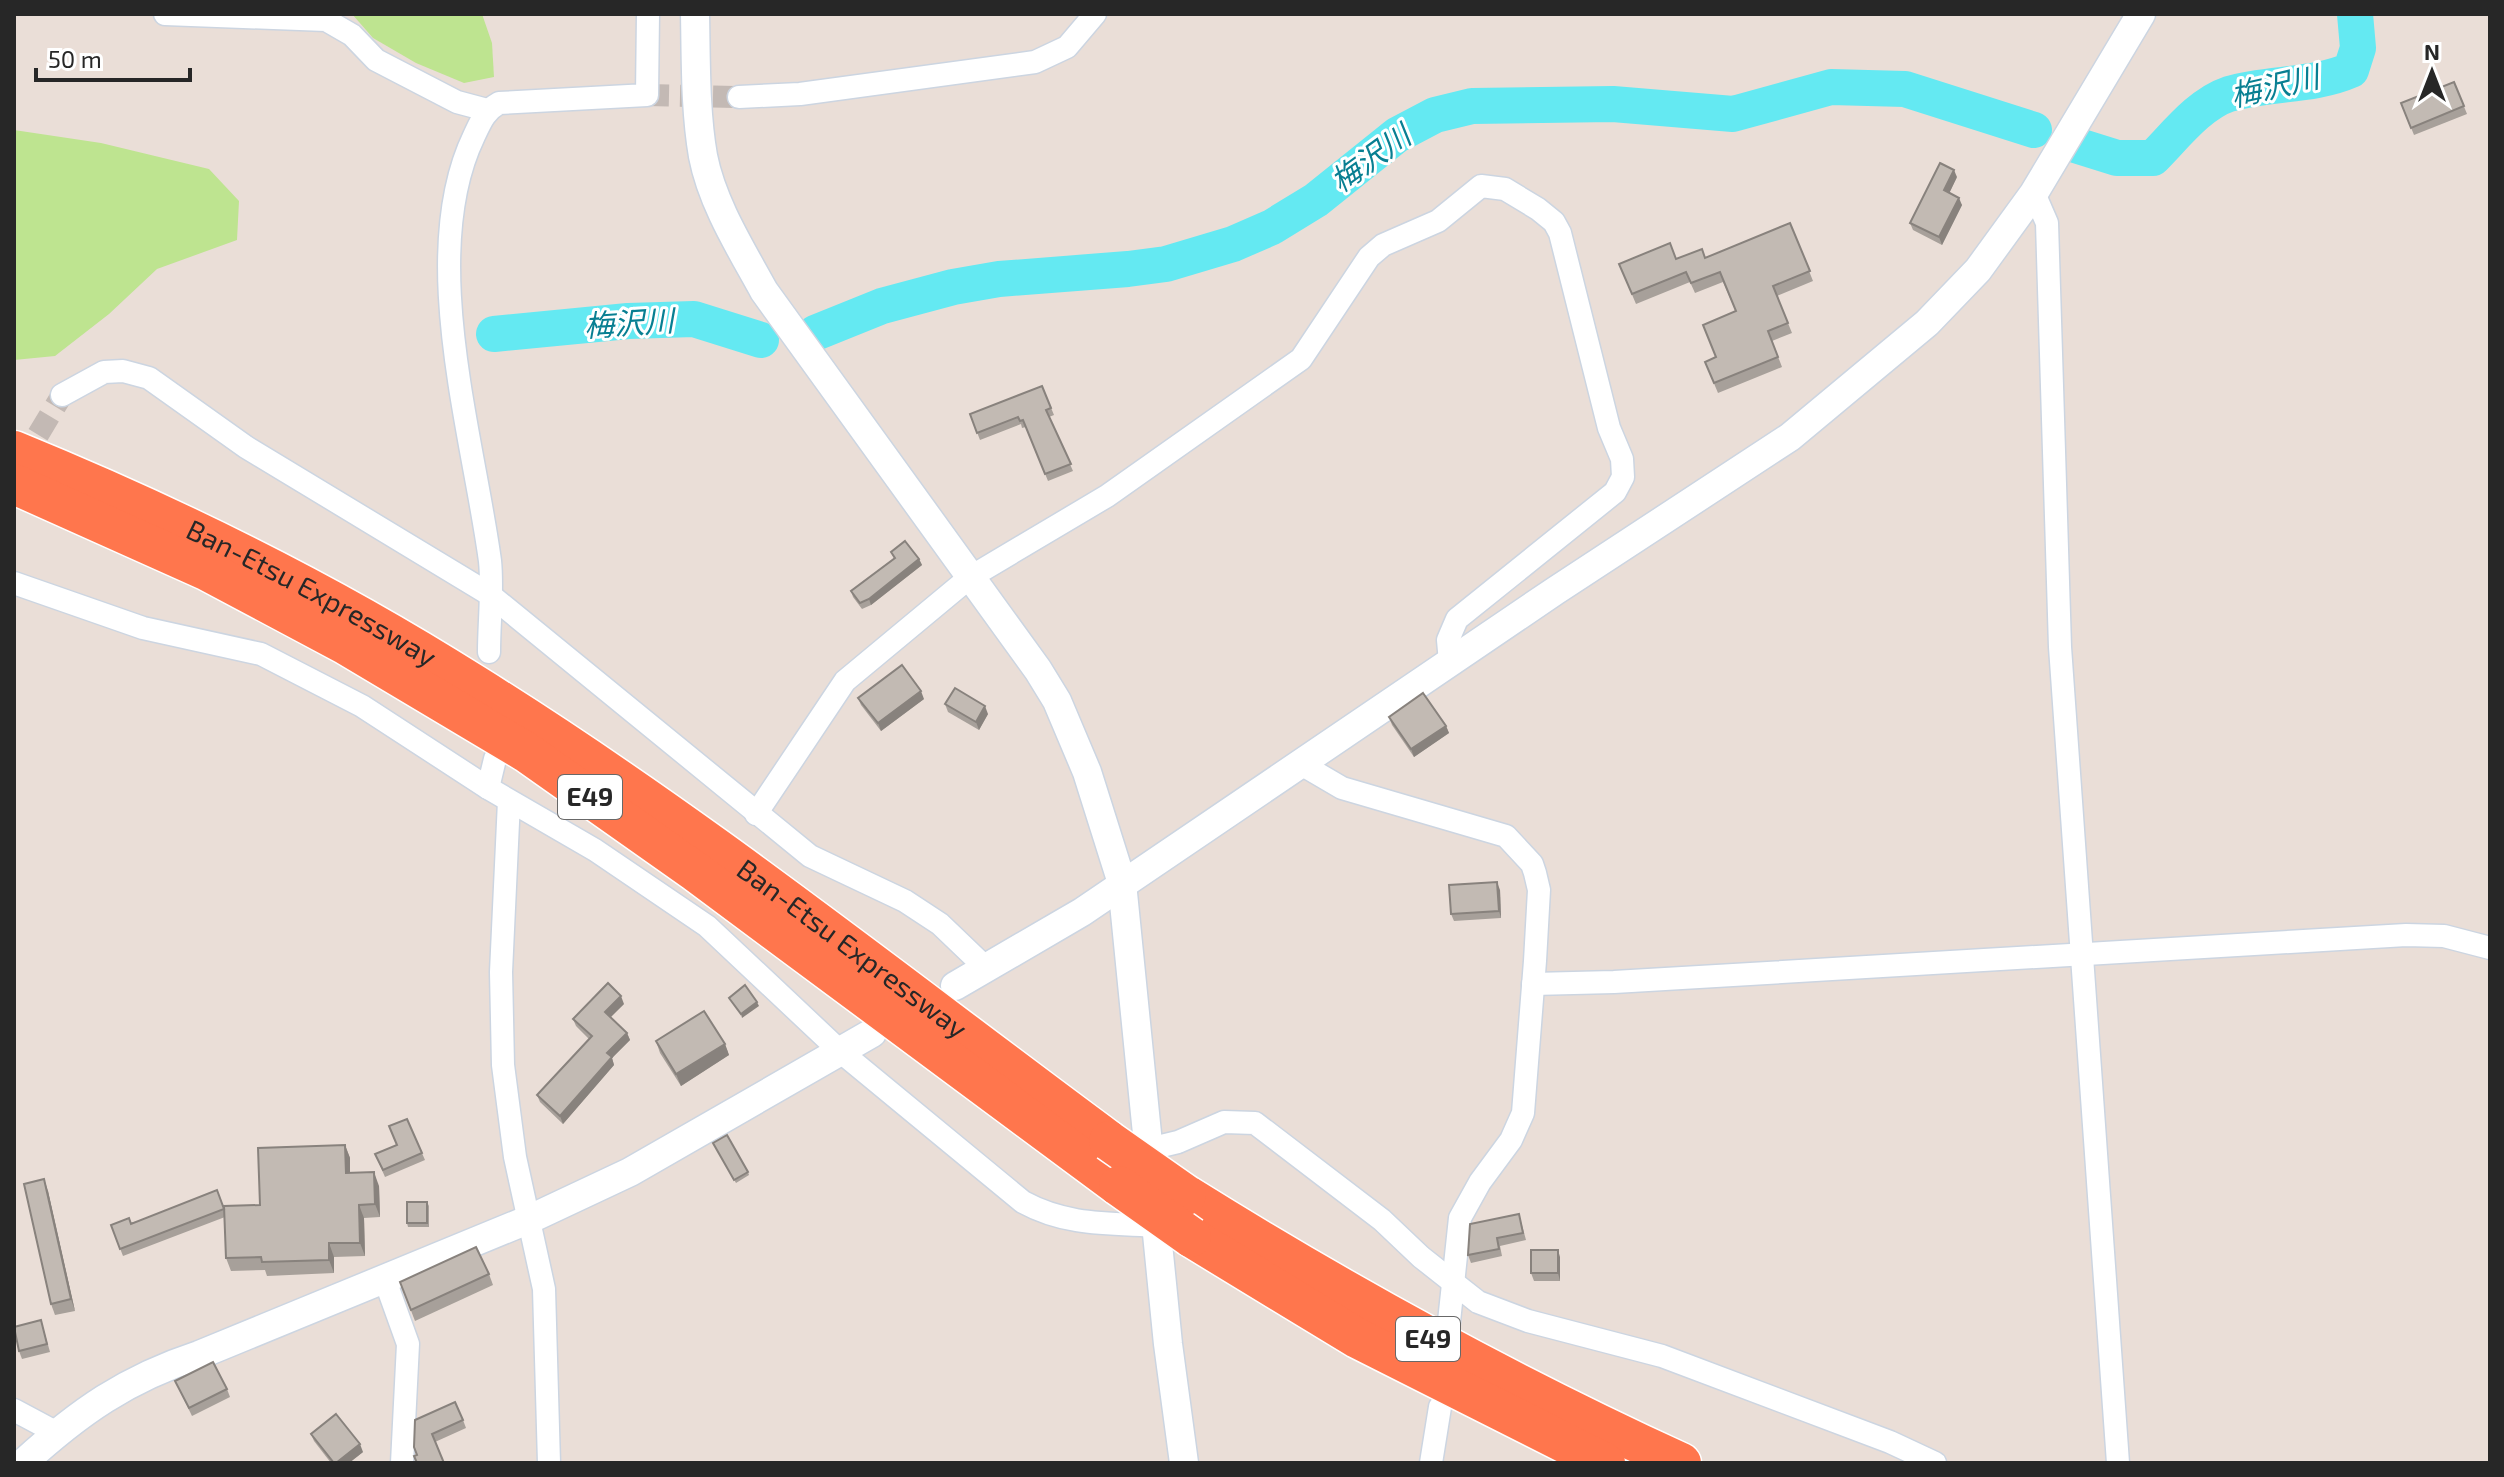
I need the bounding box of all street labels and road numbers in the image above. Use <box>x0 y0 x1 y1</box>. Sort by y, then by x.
street label: Ban-Etsu Expressway <box>182 512 443 673</box>
road number: E49 <box>558 775 622 819</box>
street label: Ban-Etsu Expressway <box>731 851 975 1045</box>
road number: E49 <box>1396 1317 1460 1361</box>

